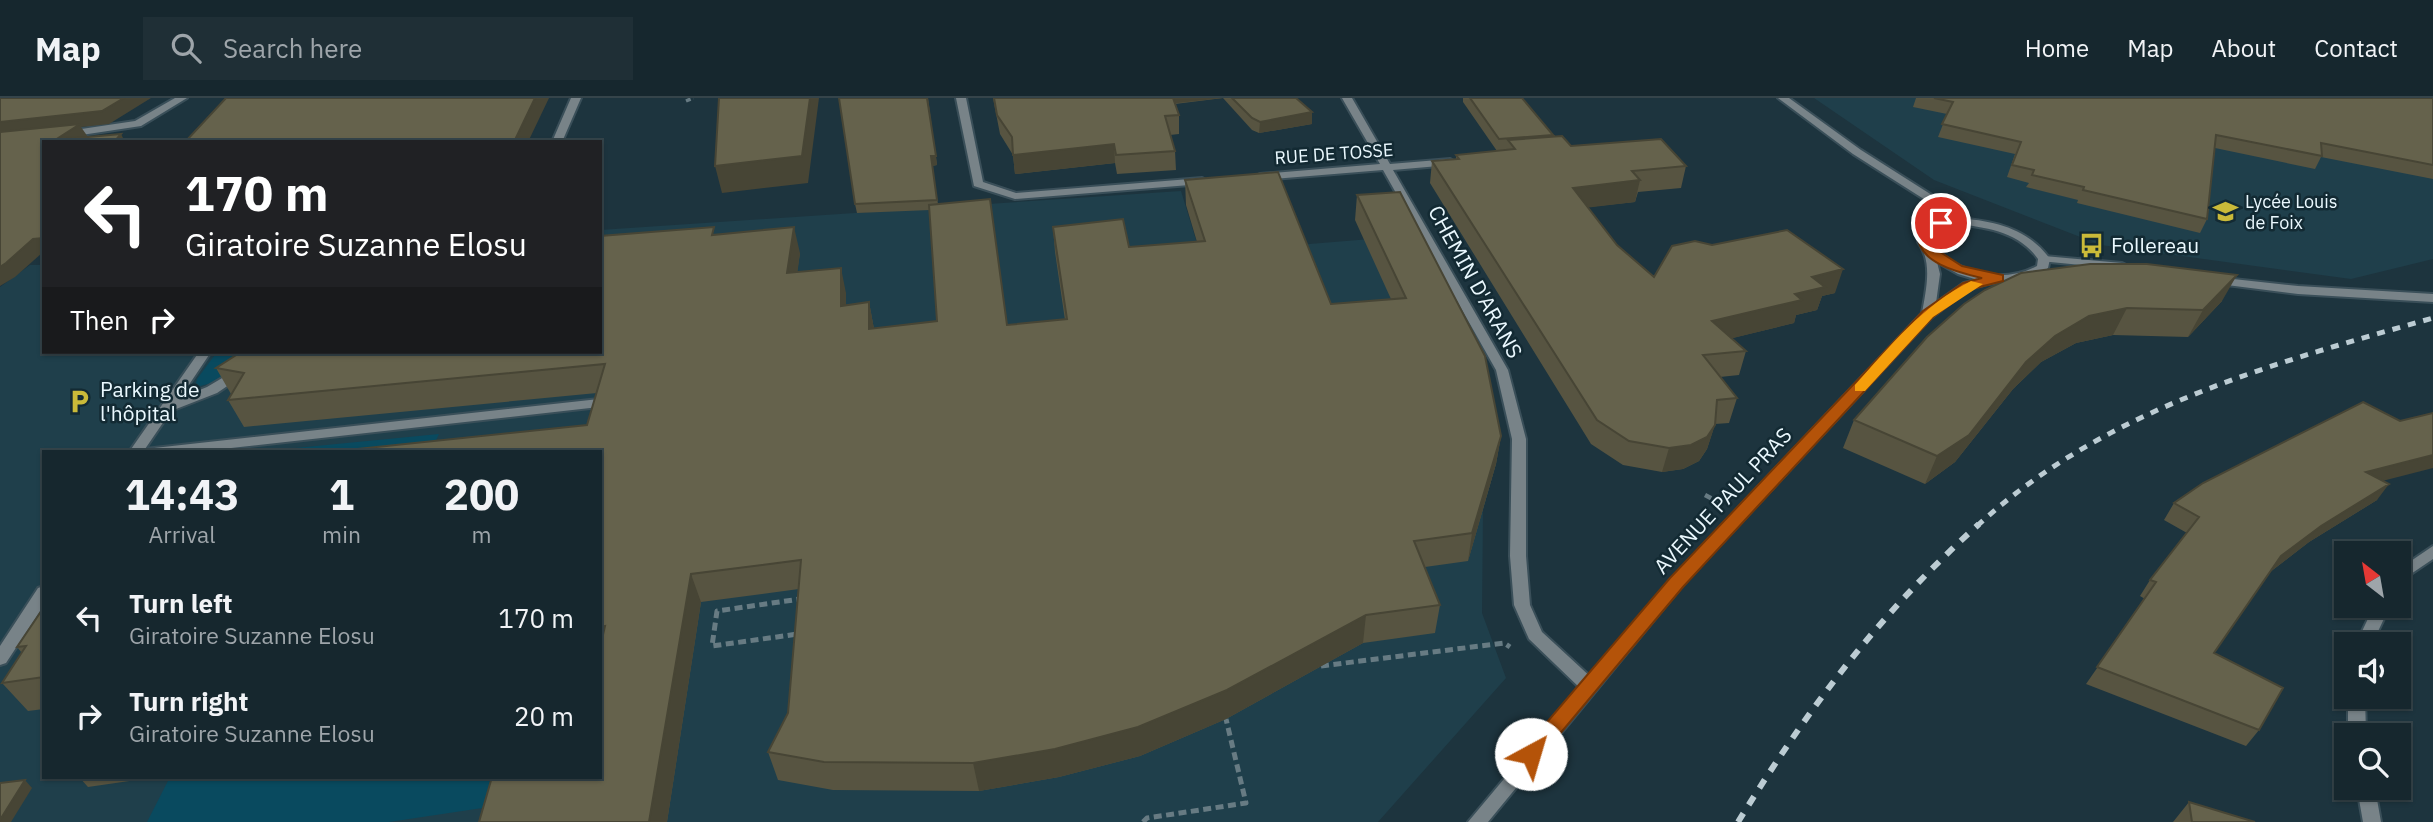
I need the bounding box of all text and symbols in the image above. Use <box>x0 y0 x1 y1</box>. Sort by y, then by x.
search box <box>143 17 633 80</box>
text: Map <box>35 27 101 70</box>
icon: search <box>167 29 205 67</box>
text: Search here <box>223 31 362 65</box>
text: Home <box>2025 32 2089 64</box>
text: Map <box>2127 32 2173 64</box>
text: About <box>2211 32 2276 64</box>
text: Contact <box>2314 32 2398 64</box>
street label: RUE DE TOSSE <box>1274 138 1394 169</box>
text: 170 m <box>185 161 329 224</box>
icon: left <box>70 168 161 259</box>
place label: Lycée Louis de Foix <box>2245 190 2338 234</box>
pin <box>1911 193 1971 253</box>
school or university icon: Lycée Louis de Foix <box>2211 198 2239 226</box>
street label: CHEMIN D'ARANS <box>1422 200 1530 363</box>
icon: arrive <box>1922 204 1960 242</box>
text: Giratoire Suzanne Elosu <box>185 223 527 265</box>
place label: Follereau <box>2111 231 2199 259</box>
bus stop icon: Follereau <box>2077 232 2105 260</box>
icon: right <box>143 301 181 339</box>
text: Then <box>70 303 129 337</box>
place label: Parking de l'hôpital <box>100 375 199 427</box>
parking icon: Parking de l'hôpital <box>66 388 94 416</box>
street label: AVENUE PAUL PRAS <box>1647 421 1797 580</box>
text: 14:43 <box>125 467 239 522</box>
text: 1 <box>329 467 354 522</box>
text: 200 <box>444 467 519 522</box>
text: Arrival <box>149 519 216 549</box>
text: min <box>322 519 361 549</box>
text: m <box>471 519 492 549</box>
north arrow <box>2334 541 2412 618</box>
map controls <box>2334 541 2411 800</box>
text: Turn left <box>129 586 232 620</box>
icon: left <box>70 599 108 637</box>
text: 170 m <box>498 601 574 635</box>
text: Giratoire Suzanne Elosu <box>129 620 375 650</box>
button: sound <box>2334 632 2411 709</box>
text: Turn right <box>129 684 248 718</box>
icon: right <box>70 697 108 735</box>
text: 20 m <box>514 699 574 733</box>
position arrow <box>1494 717 1568 791</box>
text: Giratoire Suzanne Elosu <box>129 718 375 748</box>
button: search <box>2334 723 2411 800</box>

